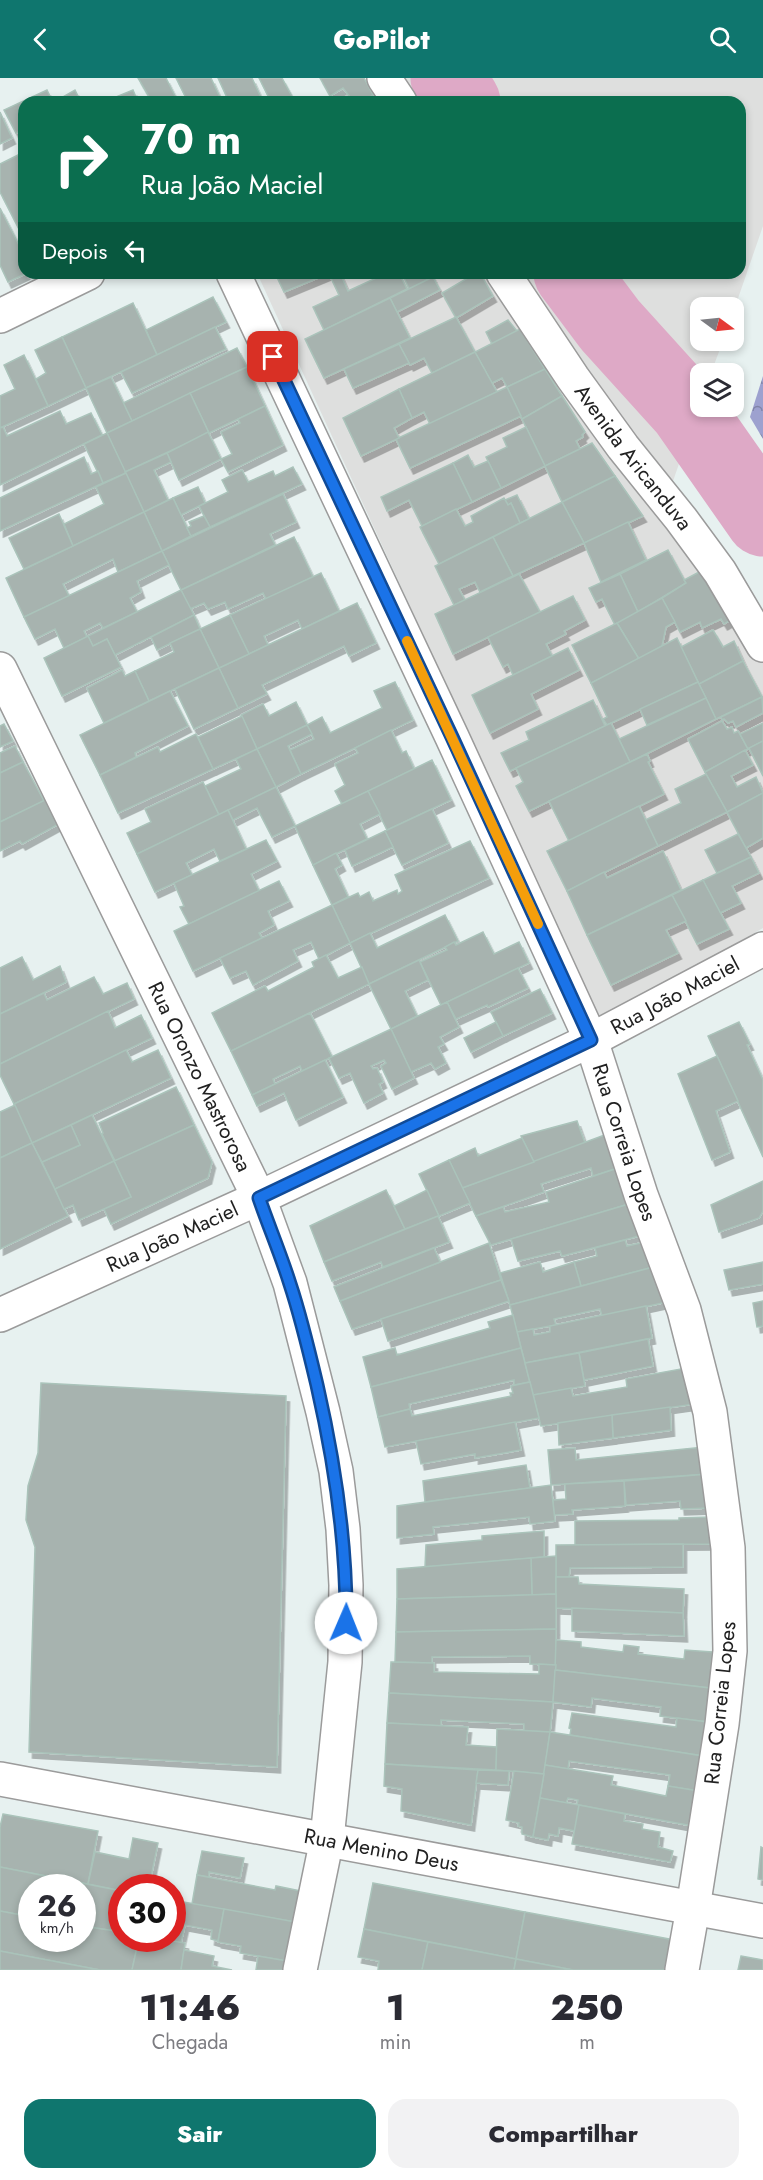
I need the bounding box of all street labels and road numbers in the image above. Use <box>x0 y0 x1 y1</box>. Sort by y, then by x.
street label: Avenida Aricanduva <box>567 378 700 537</box>
street label: Rua João Maciel <box>605 949 745 1042</box>
street label: Rua Oronzo Mastrorosa <box>140 977 259 1177</box>
street label: Rua Correia Lopes <box>585 1060 664 1225</box>
street label: Rua João Maciel <box>101 1194 243 1280</box>
street label: Rua Correia Lopes <box>697 1620 743 1786</box>
street label: Rua Menino Deus <box>302 1821 461 1879</box>

